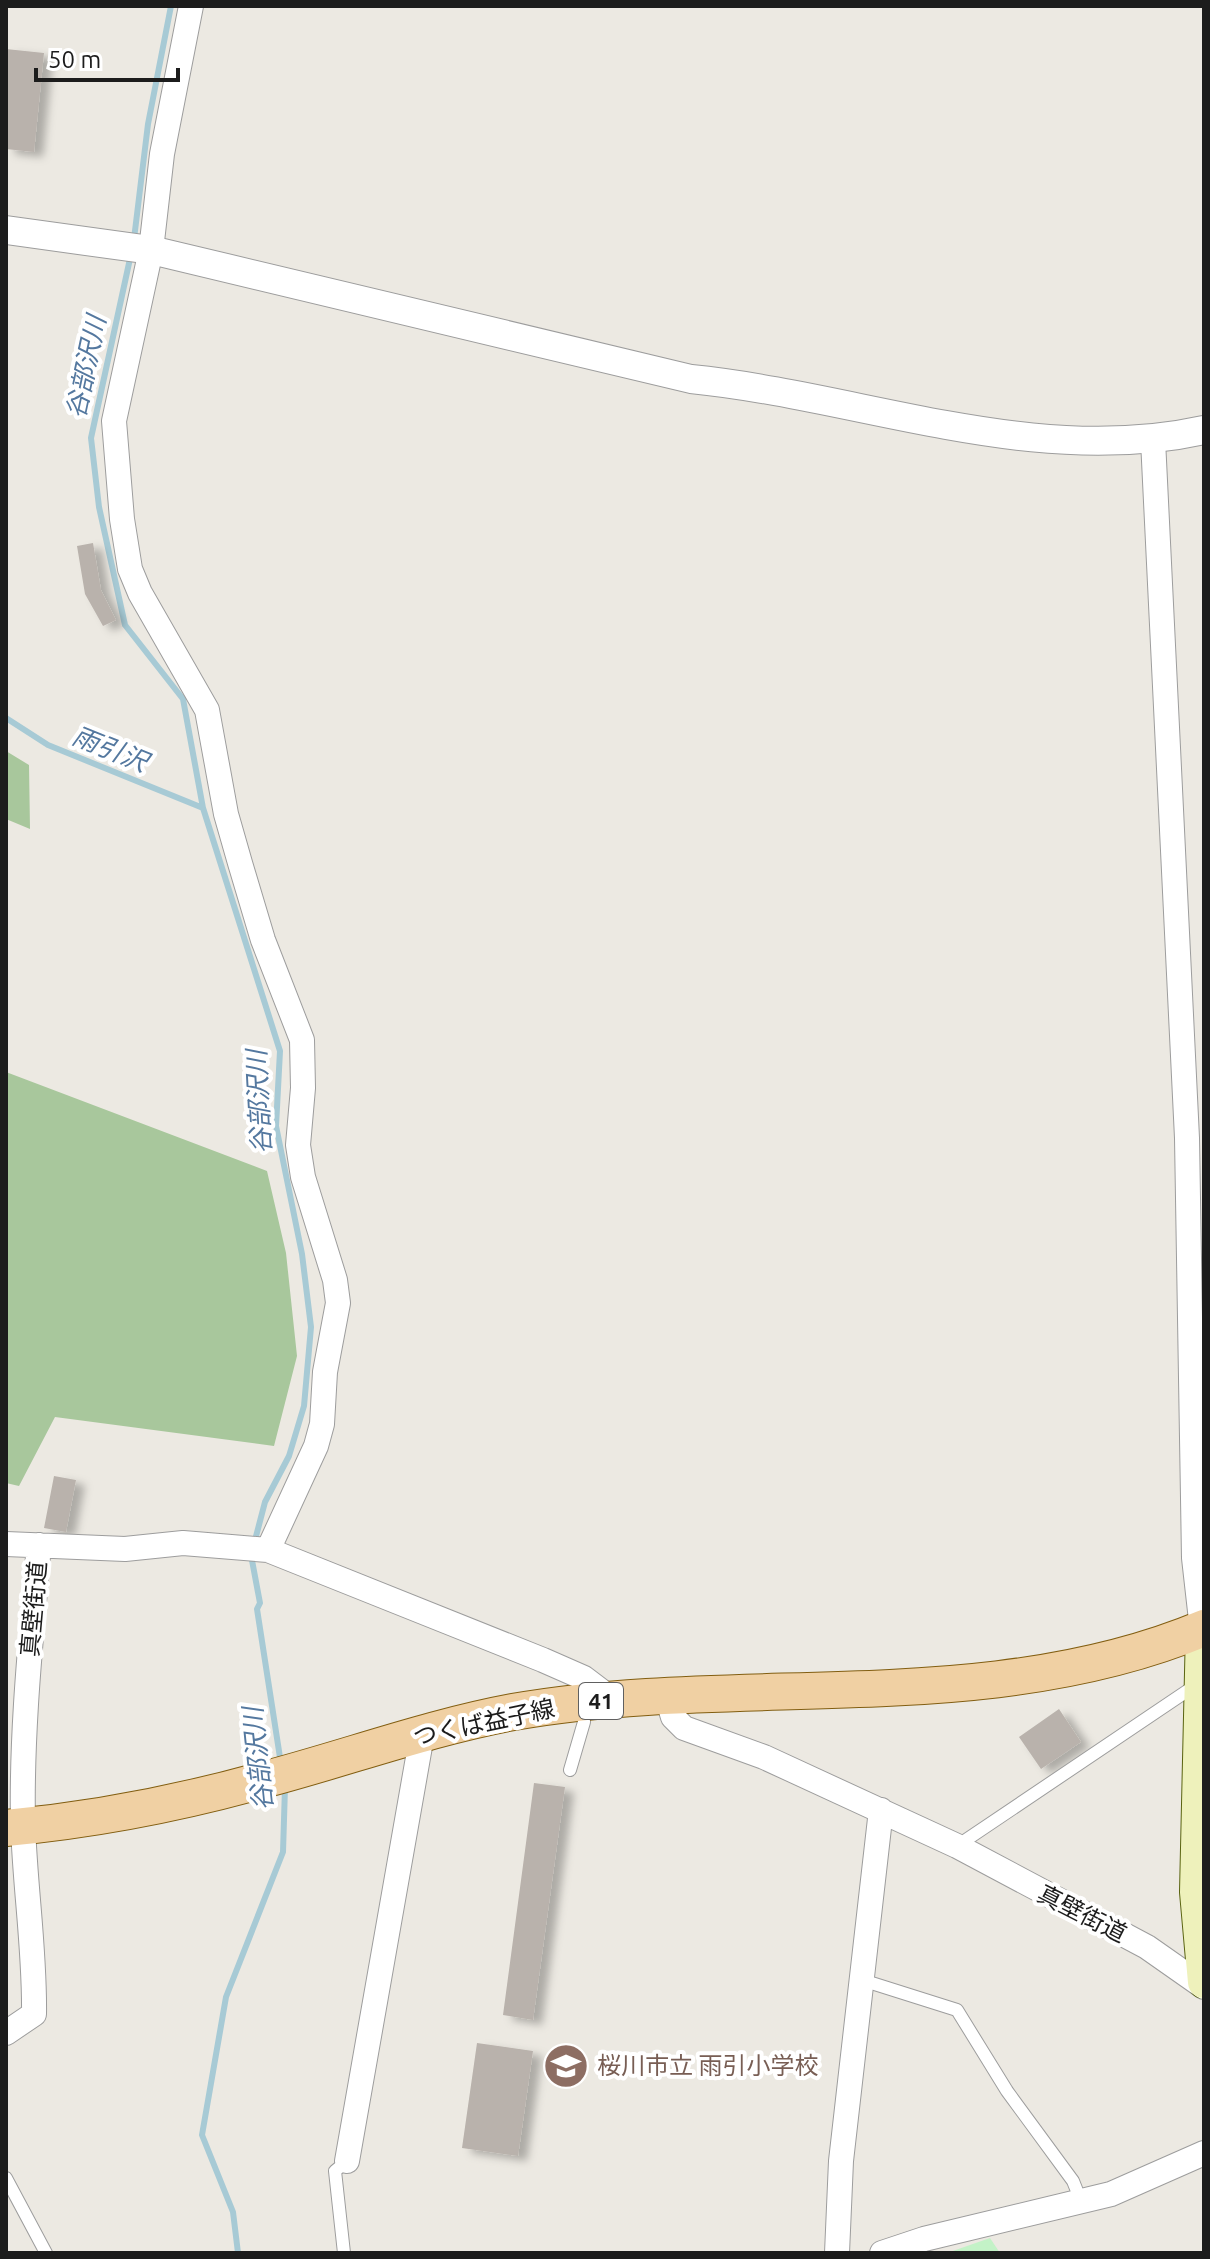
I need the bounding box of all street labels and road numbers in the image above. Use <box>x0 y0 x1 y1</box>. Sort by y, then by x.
street label: 真壁街道 <box>16 1560 51 1658</box>
road number: 41 <box>579 1683 623 1719</box>
street label: つくば益子線 <box>411 1694 557 1751</box>
street label: 真壁街道 <box>1033 1880 1131 1947</box>

